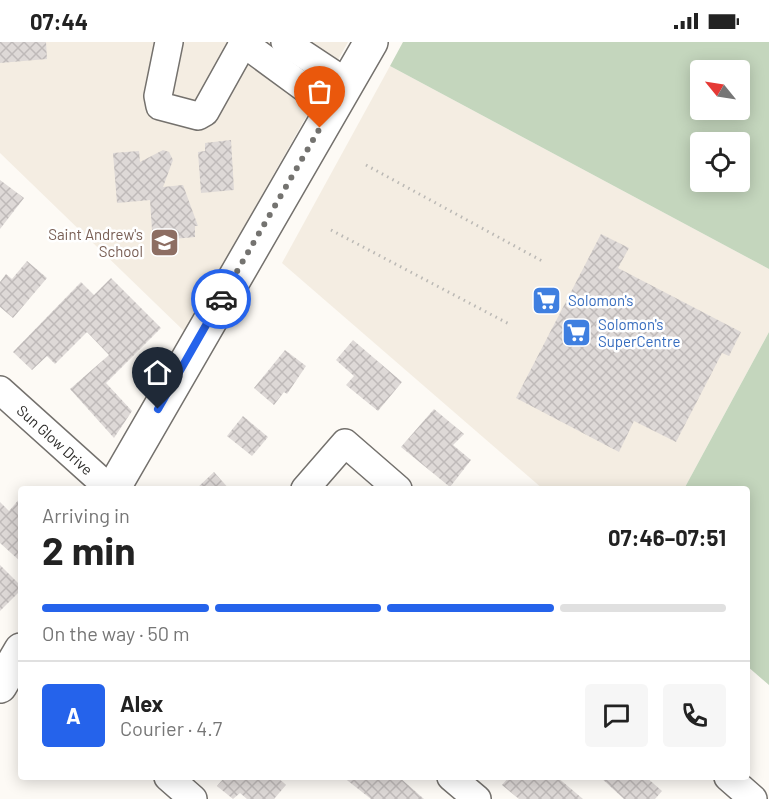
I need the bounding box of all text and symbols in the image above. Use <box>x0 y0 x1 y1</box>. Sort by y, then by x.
text: 07:44 <box>30 8 88 34</box>
north arrow <box>690 60 750 120</box>
map controls <box>690 60 750 192</box>
pin <box>294 66 345 128</box>
icon: bag <box>303 75 336 108</box>
button: locate <box>690 132 750 192</box>
place label: Saint Andrew's School <box>48 225 143 260</box>
school or university icon: Saint Andrew's School <box>148 227 180 259</box>
courier <box>191 269 251 329</box>
icon: car <box>205 283 238 316</box>
supermarket icon: Solomon's <box>531 284 563 316</box>
place label: Solomon's <box>568 291 633 309</box>
place label: Solomon's SuperCentre <box>598 315 680 350</box>
supermarket icon: Solomon's SuperCentre <box>561 317 593 349</box>
pin <box>132 347 183 409</box>
icon: home <box>141 356 174 389</box>
street label: Sun Glow Drive <box>13 401 97 478</box>
text: Arriving in <box>42 503 130 527</box>
text: 07:46–07:51 <box>608 524 726 550</box>
text: 2 min <box>42 526 135 573</box>
text: On the way · 50 m <box>42 621 190 645</box>
button: chat <box>585 684 648 747</box>
button: phone <box>663 684 726 747</box>
text: Alex <box>120 690 163 716</box>
text: A <box>66 702 81 728</box>
text: Courier · 4.7 <box>120 716 222 740</box>

